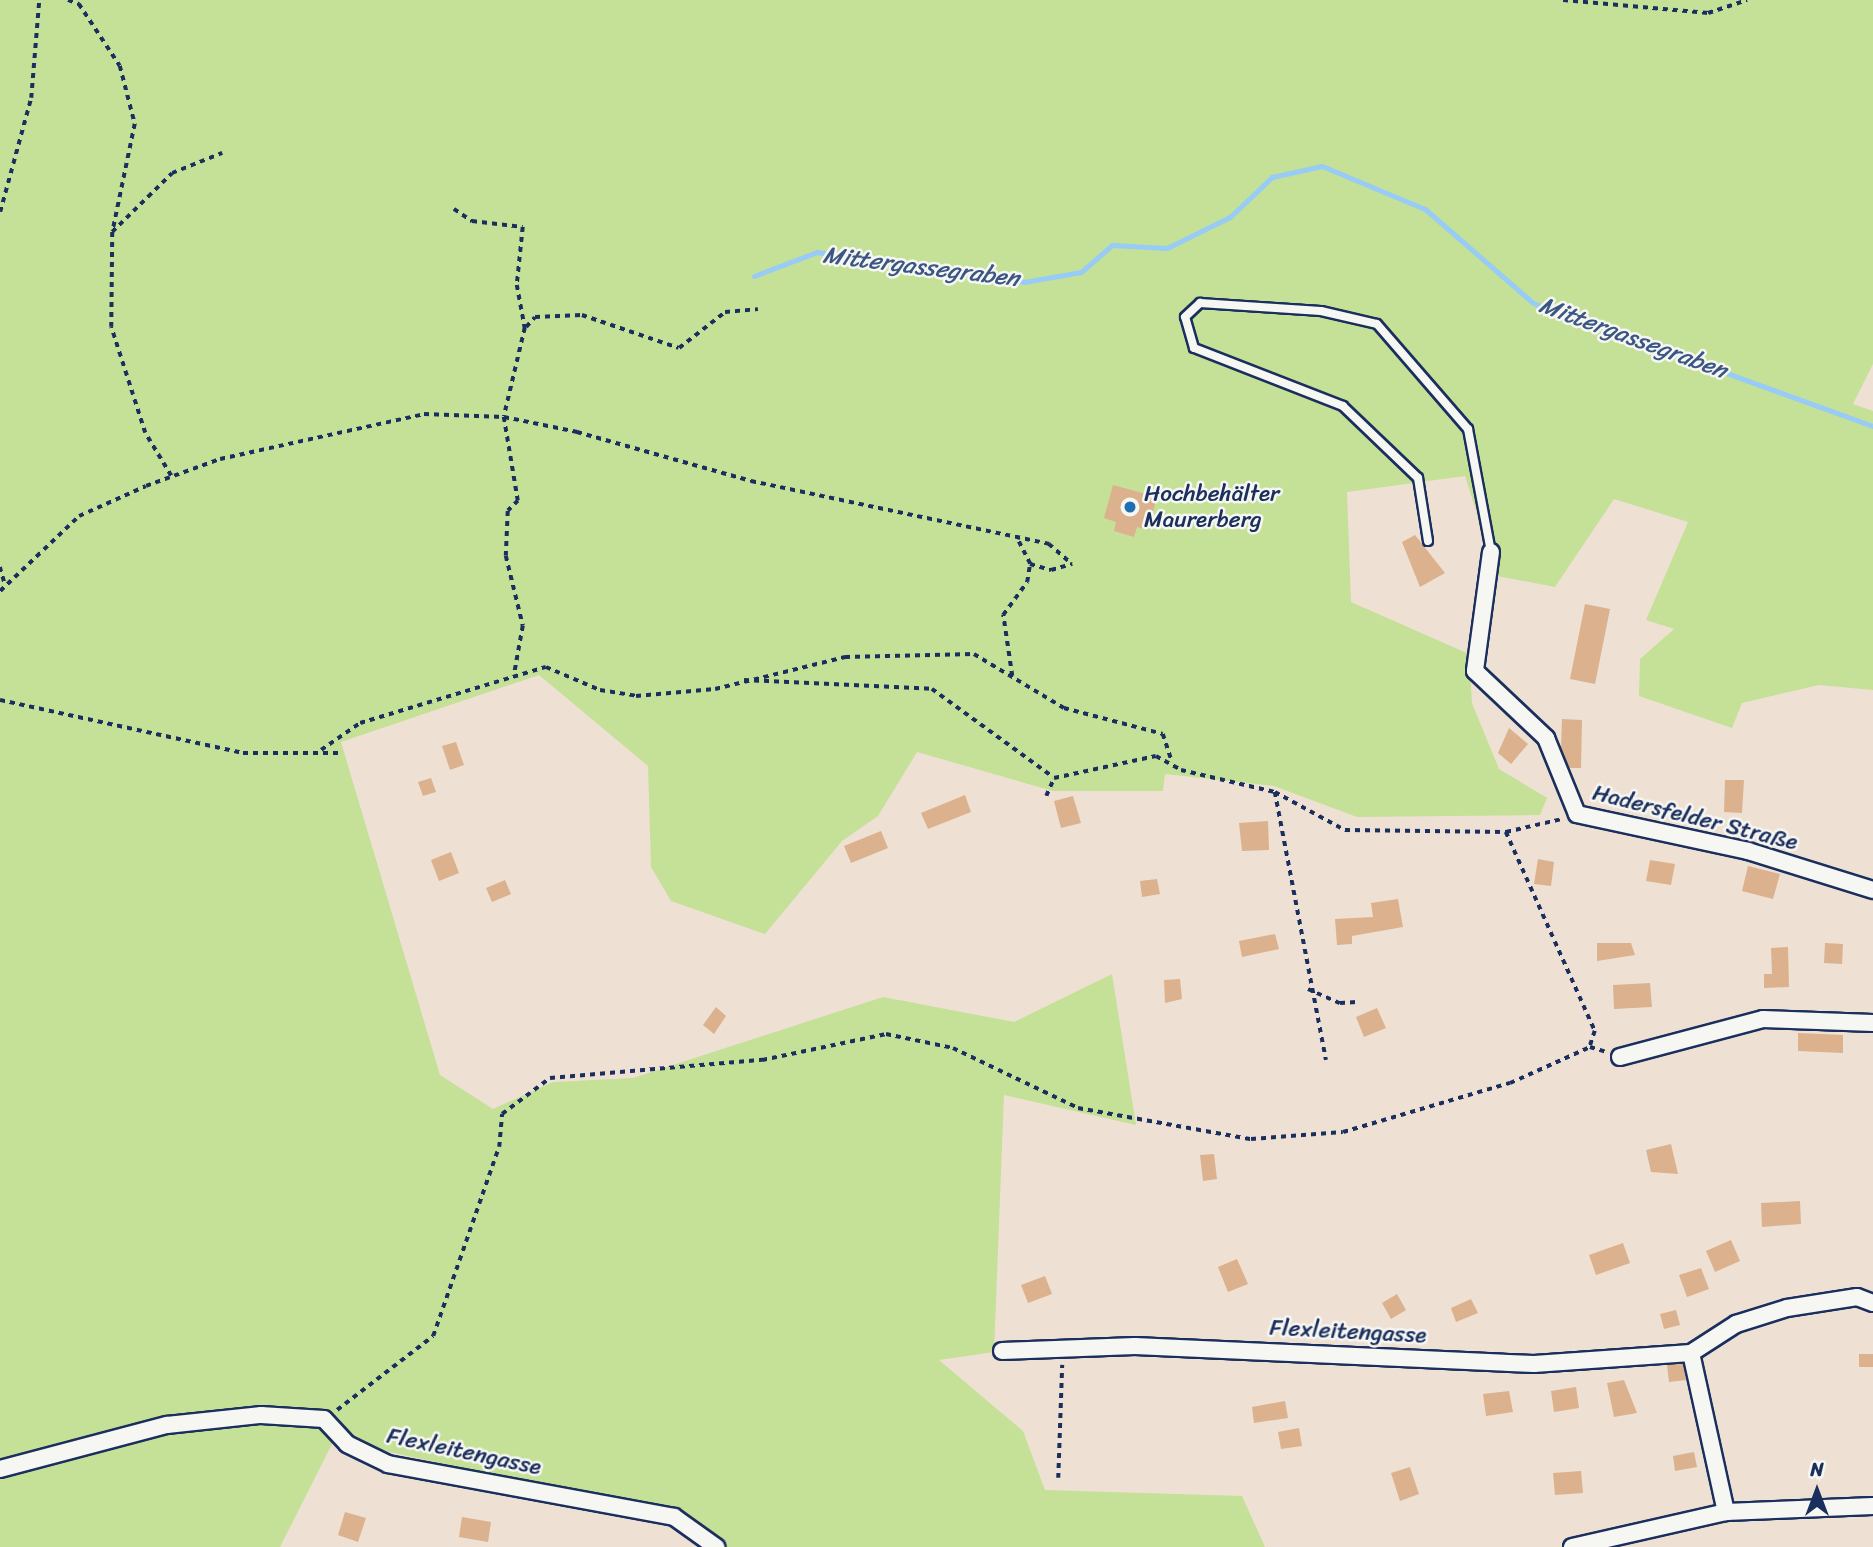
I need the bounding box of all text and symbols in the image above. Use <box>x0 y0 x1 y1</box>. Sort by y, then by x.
water label: Mittergassegraben <box>821 241 1021 293</box>
water label: Mittergassegraben <box>1535 291 1731 385</box>
place label: Hochbehälter Maurerberg <box>1144 480 1280 534</box>
marker: Hochbehälter Maurerberg <box>1122 499 1138 515</box>
street label: Hadersfelder Straße <box>1589 779 1801 857</box>
street label: Flexleitengasse <box>1269 1314 1427 1350</box>
street label: Flexleitengasse <box>384 1422 544 1482</box>
text: N <box>1810 1453 1824 1486</box>
north arrow <box>1782 1456 1852 1526</box>

